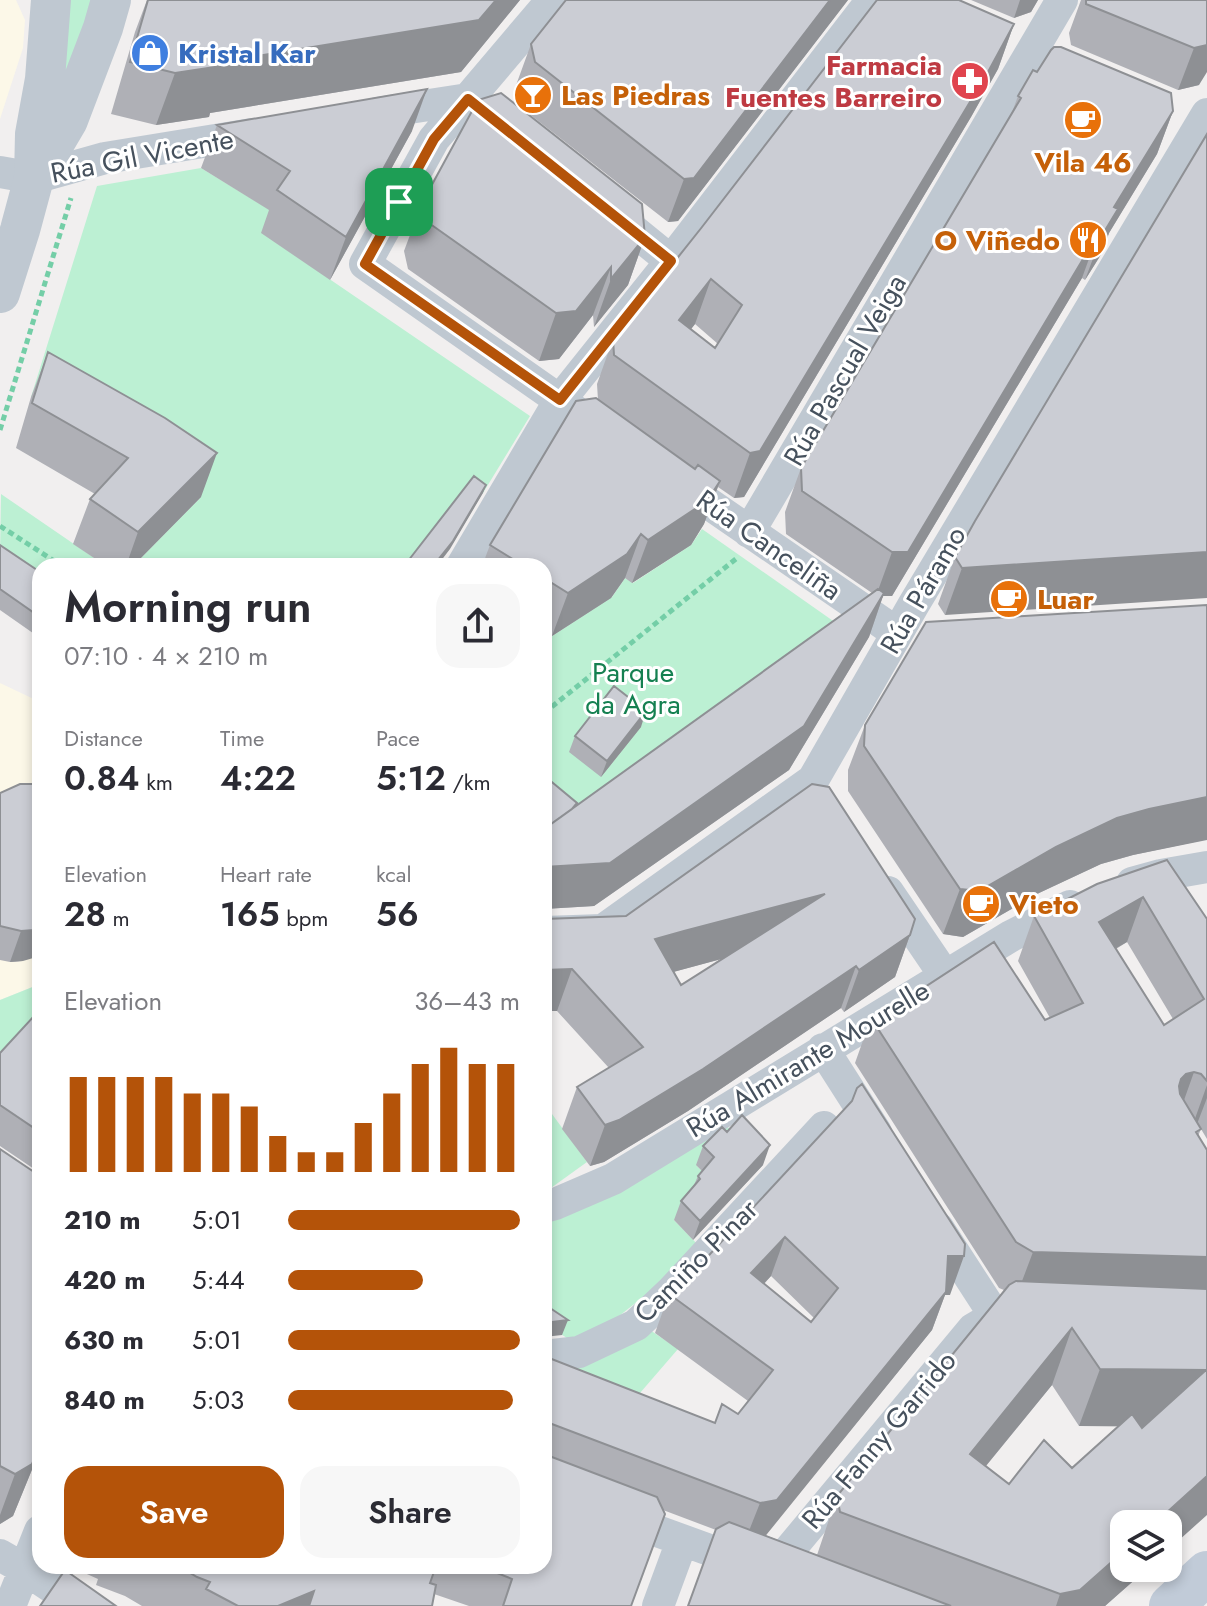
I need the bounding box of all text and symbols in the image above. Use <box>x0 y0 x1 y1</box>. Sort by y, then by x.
shop icon: Kristal Kar <box>129 32 171 74</box>
place label: Kristal Kar <box>178 33 316 74</box>
place label: Farmacia Fuentes Barreiro <box>725 45 942 118</box>
pharmacy icon: Farmacia Fuentes Barreiro <box>949 60 991 102</box>
bar icon: Las Piedras <box>512 74 554 116</box>
place label: Las Piedras <box>561 75 710 116</box>
cafe icon: Vila 46 <box>1062 99 1104 141</box>
street label: Rúa Gil Vicente <box>47 118 237 194</box>
place label: Vila 46 <box>1033 142 1132 183</box>
pin <box>365 168 433 236</box>
icon: arrive <box>377 180 421 224</box>
restaurant icon: O Viñedo <box>1067 219 1109 261</box>
place label: O Viñedo <box>934 220 1060 261</box>
street label: Rúa Pascual Veiga <box>773 267 917 473</box>
street label: Rúa Canceliña <box>688 480 850 610</box>
street label: Rúa Páramo <box>870 519 976 661</box>
text: Morning run <box>64 575 312 639</box>
cafe icon: Luar <box>988 578 1030 620</box>
place label: Luar <box>1037 579 1094 620</box>
button: share <box>436 584 520 668</box>
text: 07:10 · 4 × 210 m <box>64 637 268 675</box>
park label: Parque da Agra <box>585 652 681 725</box>
text: Distance <box>64 722 143 754</box>
text: Time <box>220 722 264 754</box>
text: Pace <box>376 722 420 754</box>
text: 0.84 <box>64 754 140 803</box>
text: 4:22 <box>220 754 296 803</box>
text: 5:12 <box>376 754 446 803</box>
text: km <box>140 766 173 798</box>
text: /km <box>446 766 491 798</box>
text: Elevation <box>64 858 147 890</box>
text: Heart rate <box>220 858 312 890</box>
text: kcal <box>376 858 412 890</box>
cafe icon: Vieto <box>960 883 1002 925</box>
place label: Vieto <box>1008 884 1079 925</box>
text: 28 <box>64 890 106 939</box>
text: 165 <box>220 890 280 939</box>
text: 56 <box>376 890 419 939</box>
text: m <box>106 902 130 934</box>
text: bpm <box>280 902 328 934</box>
street label: Rúa Almirante Mourelle <box>679 970 937 1148</box>
text: Elevation <box>64 982 162 1020</box>
text: 36–43 m <box>414 982 520 1020</box>
street label: Camiño Pinar <box>625 1189 768 1332</box>
text: 210 m <box>64 1201 141 1239</box>
text: 5:01 <box>192 1201 242 1239</box>
text: 420 m <box>64 1261 146 1299</box>
text: 5:44 <box>192 1261 245 1299</box>
text: 630 m <box>64 1321 144 1359</box>
text: 5:01 <box>192 1321 242 1359</box>
street label: Rúa Fanny Garrido <box>792 1342 966 1538</box>
text: 840 m <box>64 1381 145 1419</box>
text: 5:03 <box>192 1381 244 1419</box>
button: Save <box>64 1466 284 1558</box>
button: Share <box>300 1466 520 1558</box>
map controls <box>1110 1510 1182 1582</box>
button: layers <box>1110 1510 1182 1582</box>

